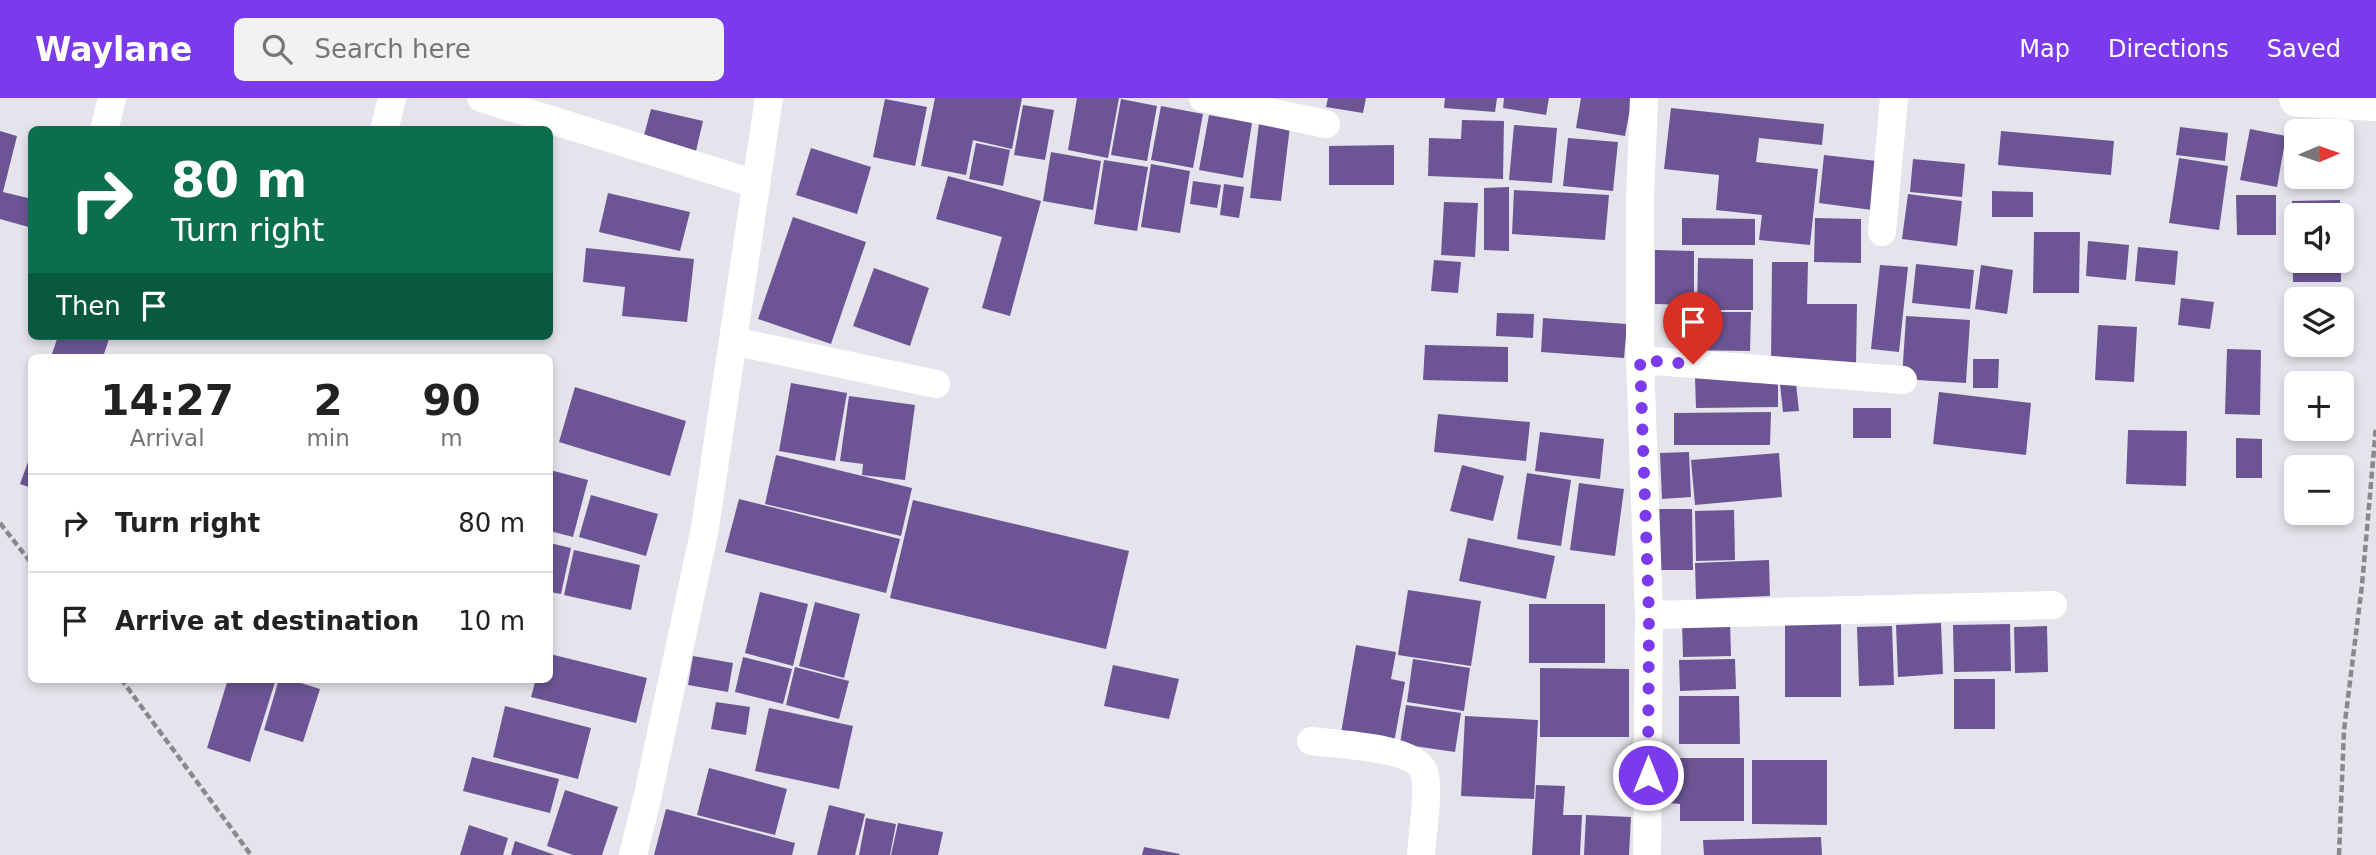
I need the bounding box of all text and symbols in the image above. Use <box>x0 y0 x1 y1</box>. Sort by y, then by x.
search box <box>234 18 724 81</box>
text: Waylane <box>35 30 192 69</box>
icon: search <box>258 30 296 68</box>
text: Search here <box>314 34 471 64</box>
text: Map <box>2019 35 2070 63</box>
text: Directions <box>2108 35 2229 63</box>
text: Saved <box>2267 35 2341 63</box>
north arrow <box>2284 119 2354 189</box>
map controls <box>2284 119 2354 525</box>
text: 80 m <box>171 152 307 209</box>
icon: right <box>56 154 147 245</box>
button: sound <box>2284 203 2354 273</box>
text: Turn right <box>171 211 324 249</box>
icon: arrive <box>135 287 173 325</box>
button: layers <box>2284 287 2354 357</box>
text: Then <box>56 291 121 321</box>
pin <box>1663 292 1723 364</box>
icon: arrive <box>1674 303 1712 341</box>
button: + <box>2284 371 2354 441</box>
text: 14:27 <box>100 376 234 425</box>
text: 2 <box>313 376 343 425</box>
text: 90 <box>422 376 481 425</box>
text: Arrival <box>130 425 205 451</box>
text: min <box>306 425 350 451</box>
text: m <box>440 425 463 451</box>
button: − <box>2284 455 2354 525</box>
icon: right <box>56 504 94 542</box>
text: Turn right <box>115 508 260 538</box>
text: 80 m <box>458 508 525 538</box>
icon: arrive <box>56 602 94 640</box>
text: Arrive at destination <box>115 606 419 636</box>
text: 10 m <box>458 606 525 636</box>
position arrow <box>1611 738 1685 812</box>

